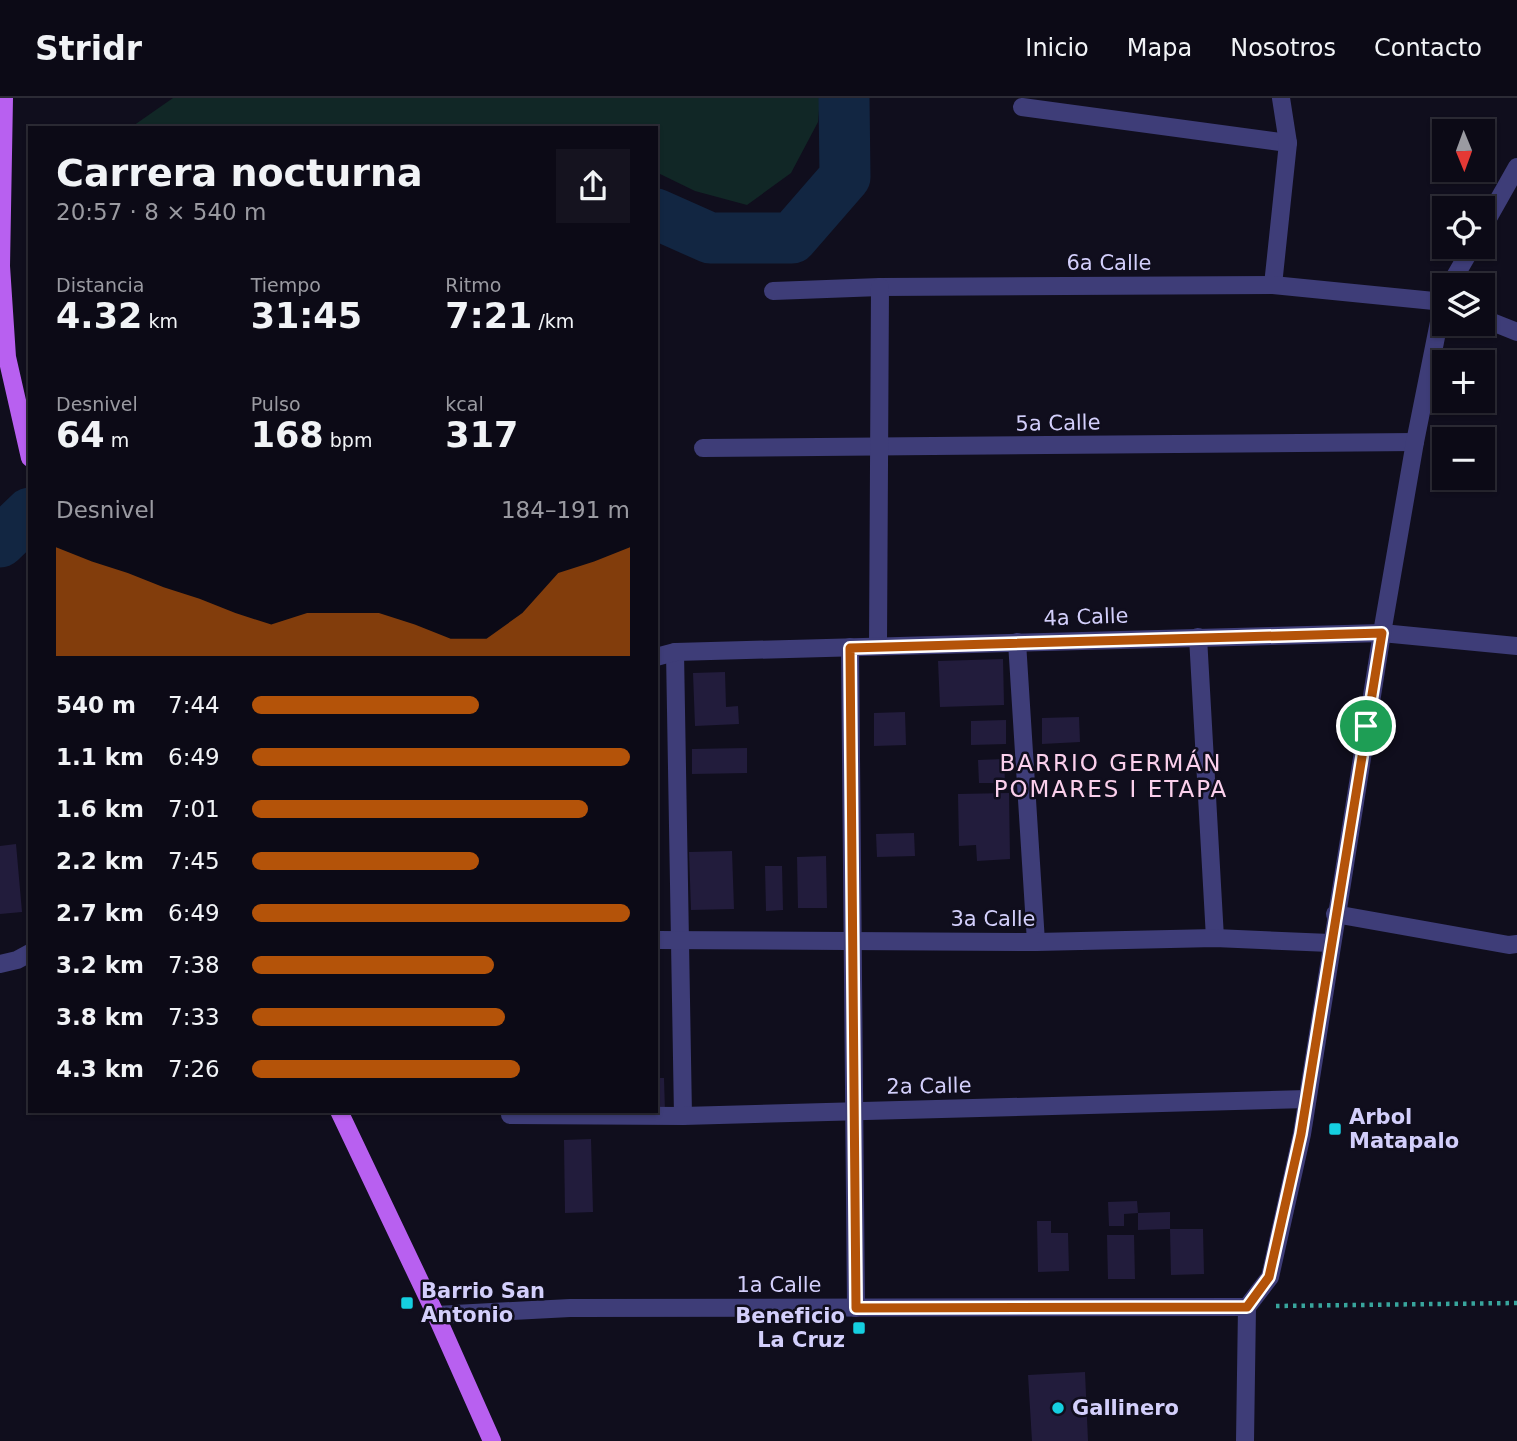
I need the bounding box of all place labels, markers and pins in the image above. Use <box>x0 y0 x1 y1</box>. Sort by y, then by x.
pin <box>1336 696 1396 756</box>
place label: Arbol Matapalo <box>1349 1105 1459 1153</box>
marker: Arbol Matapalo <box>1327 1121 1343 1137</box>
place label: Barrio San Antonio <box>421 1279 545 1327</box>
marker: Barrio San Antonio <box>399 1295 415 1311</box>
place label: Beneficio La Cruz <box>735 1304 845 1352</box>
marker: Beneficio La Cruz <box>851 1320 867 1336</box>
place label: Gallinero <box>1072 1396 1179 1420</box>
marker: Gallinero <box>1050 1400 1066 1416</box>

